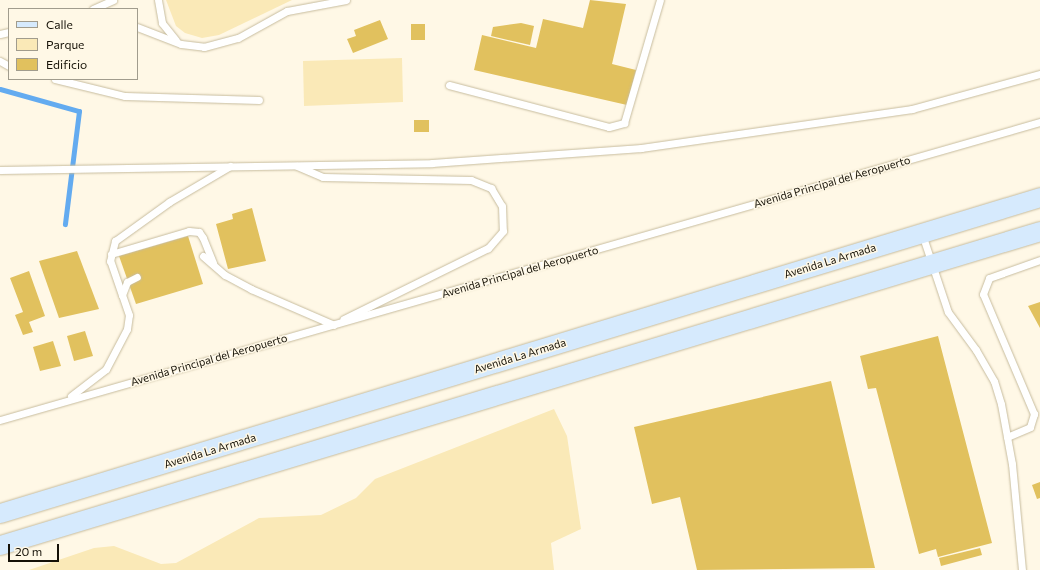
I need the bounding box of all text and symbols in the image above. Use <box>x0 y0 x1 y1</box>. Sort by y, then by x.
legend <box>8 8 138 80</box>
text: Calle <box>46 17 73 31</box>
text: Parque <box>46 37 84 51</box>
text: Edificio <box>46 57 87 71</box>
street label: Avenida Principal del Aeropuerto <box>752 153 912 211</box>
street label: Avenida La Armada <box>782 241 878 281</box>
street label: Avenida Principal del Aeropuerto <box>440 243 600 301</box>
street label: Avenida Principal del Aeropuerto <box>129 331 289 389</box>
street label: Avenida La Armada <box>472 336 568 376</box>
street label: Avenida La Armada <box>162 431 258 471</box>
scale bar <box>10 536 61 562</box>
text: 20 m <box>15 544 42 558</box>

